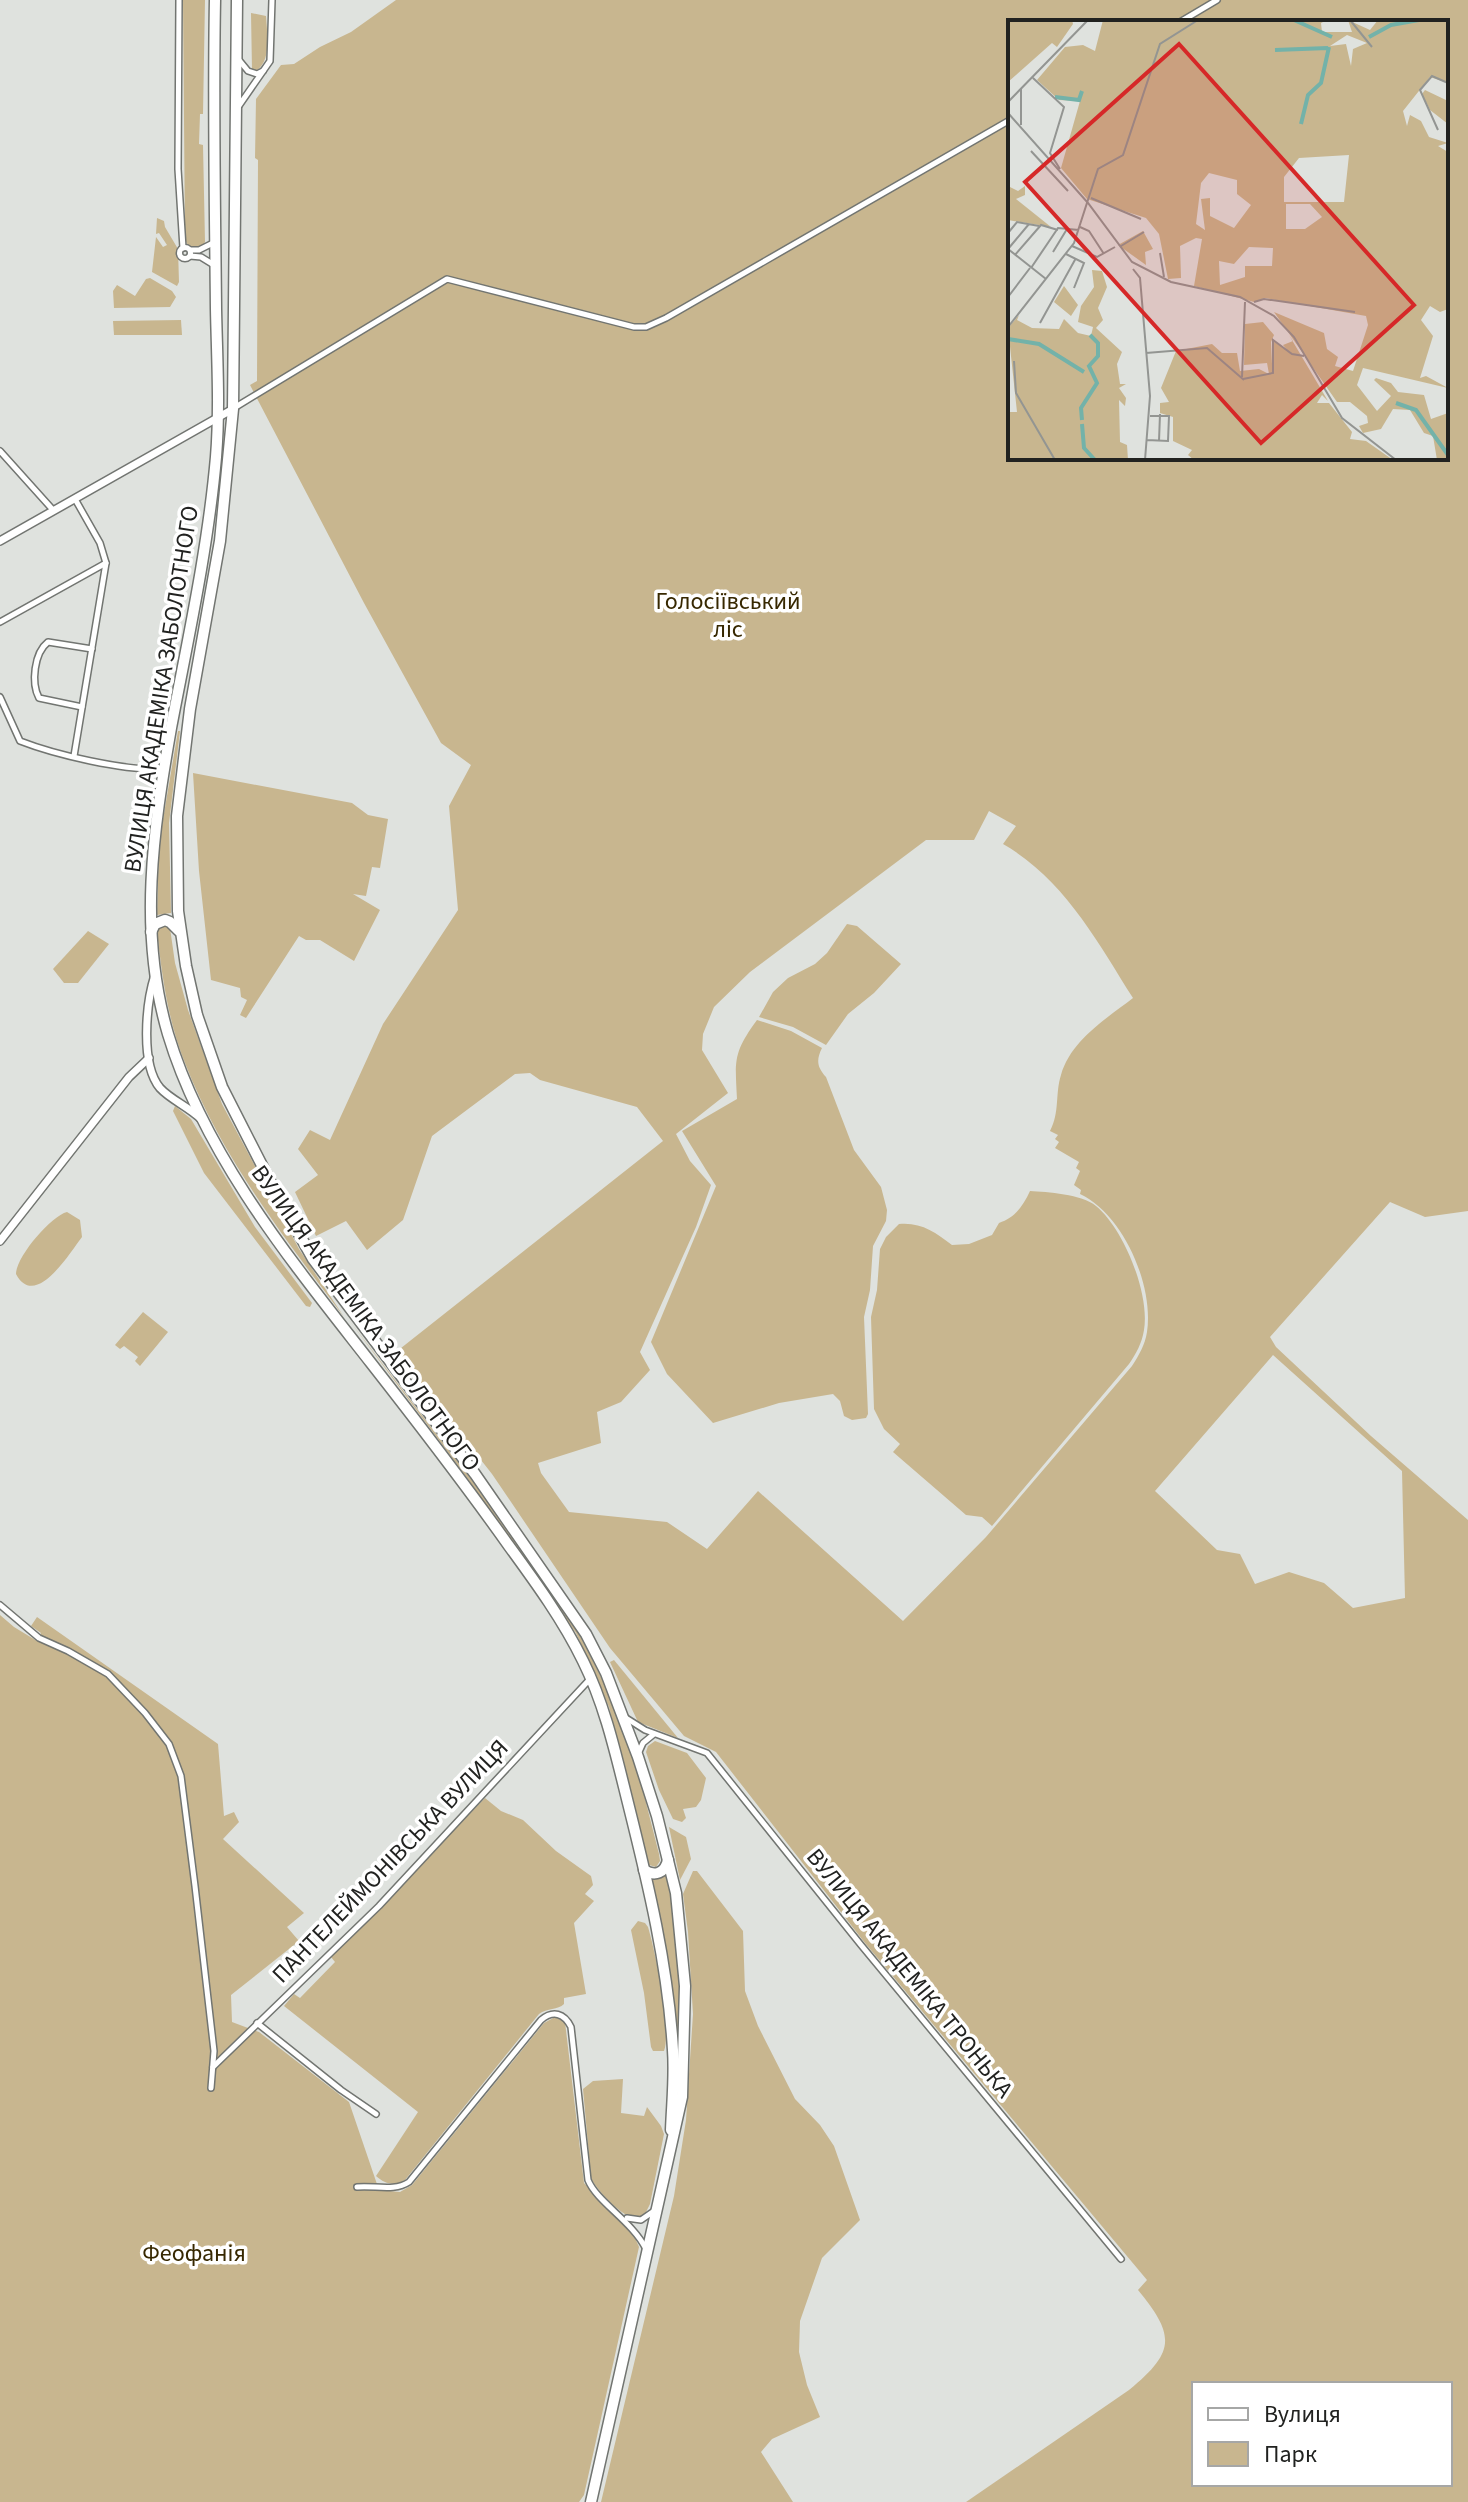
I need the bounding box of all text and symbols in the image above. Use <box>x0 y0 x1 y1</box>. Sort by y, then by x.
inset map <box>1008 20 1448 460</box>
street label: ВУЛИЦЯ АКАДЕМІКА ЗАБОЛОТНОГО <box>115 503 208 875</box>
park label: Голосіївський ліс <box>655 584 801 647</box>
street label: ВУЛИЦЯ АКАДЕМІКА ЗАБОЛОТНОГО <box>242 1158 489 1479</box>
street label: ПАНТЕЛЕЙМОНІВСЬКА ВУЛИЦЯ <box>264 1731 517 1991</box>
street label: ВУЛИЦЯ АКАДЕМІКА ТРОНЬКА <box>798 1841 1022 2106</box>
park label: Феофанія <box>142 2236 246 2271</box>
legend <box>1192 2382 1452 2486</box>
text: Вулиця <box>1264 2397 1341 2432</box>
text: Парк <box>1264 2437 1317 2472</box>

